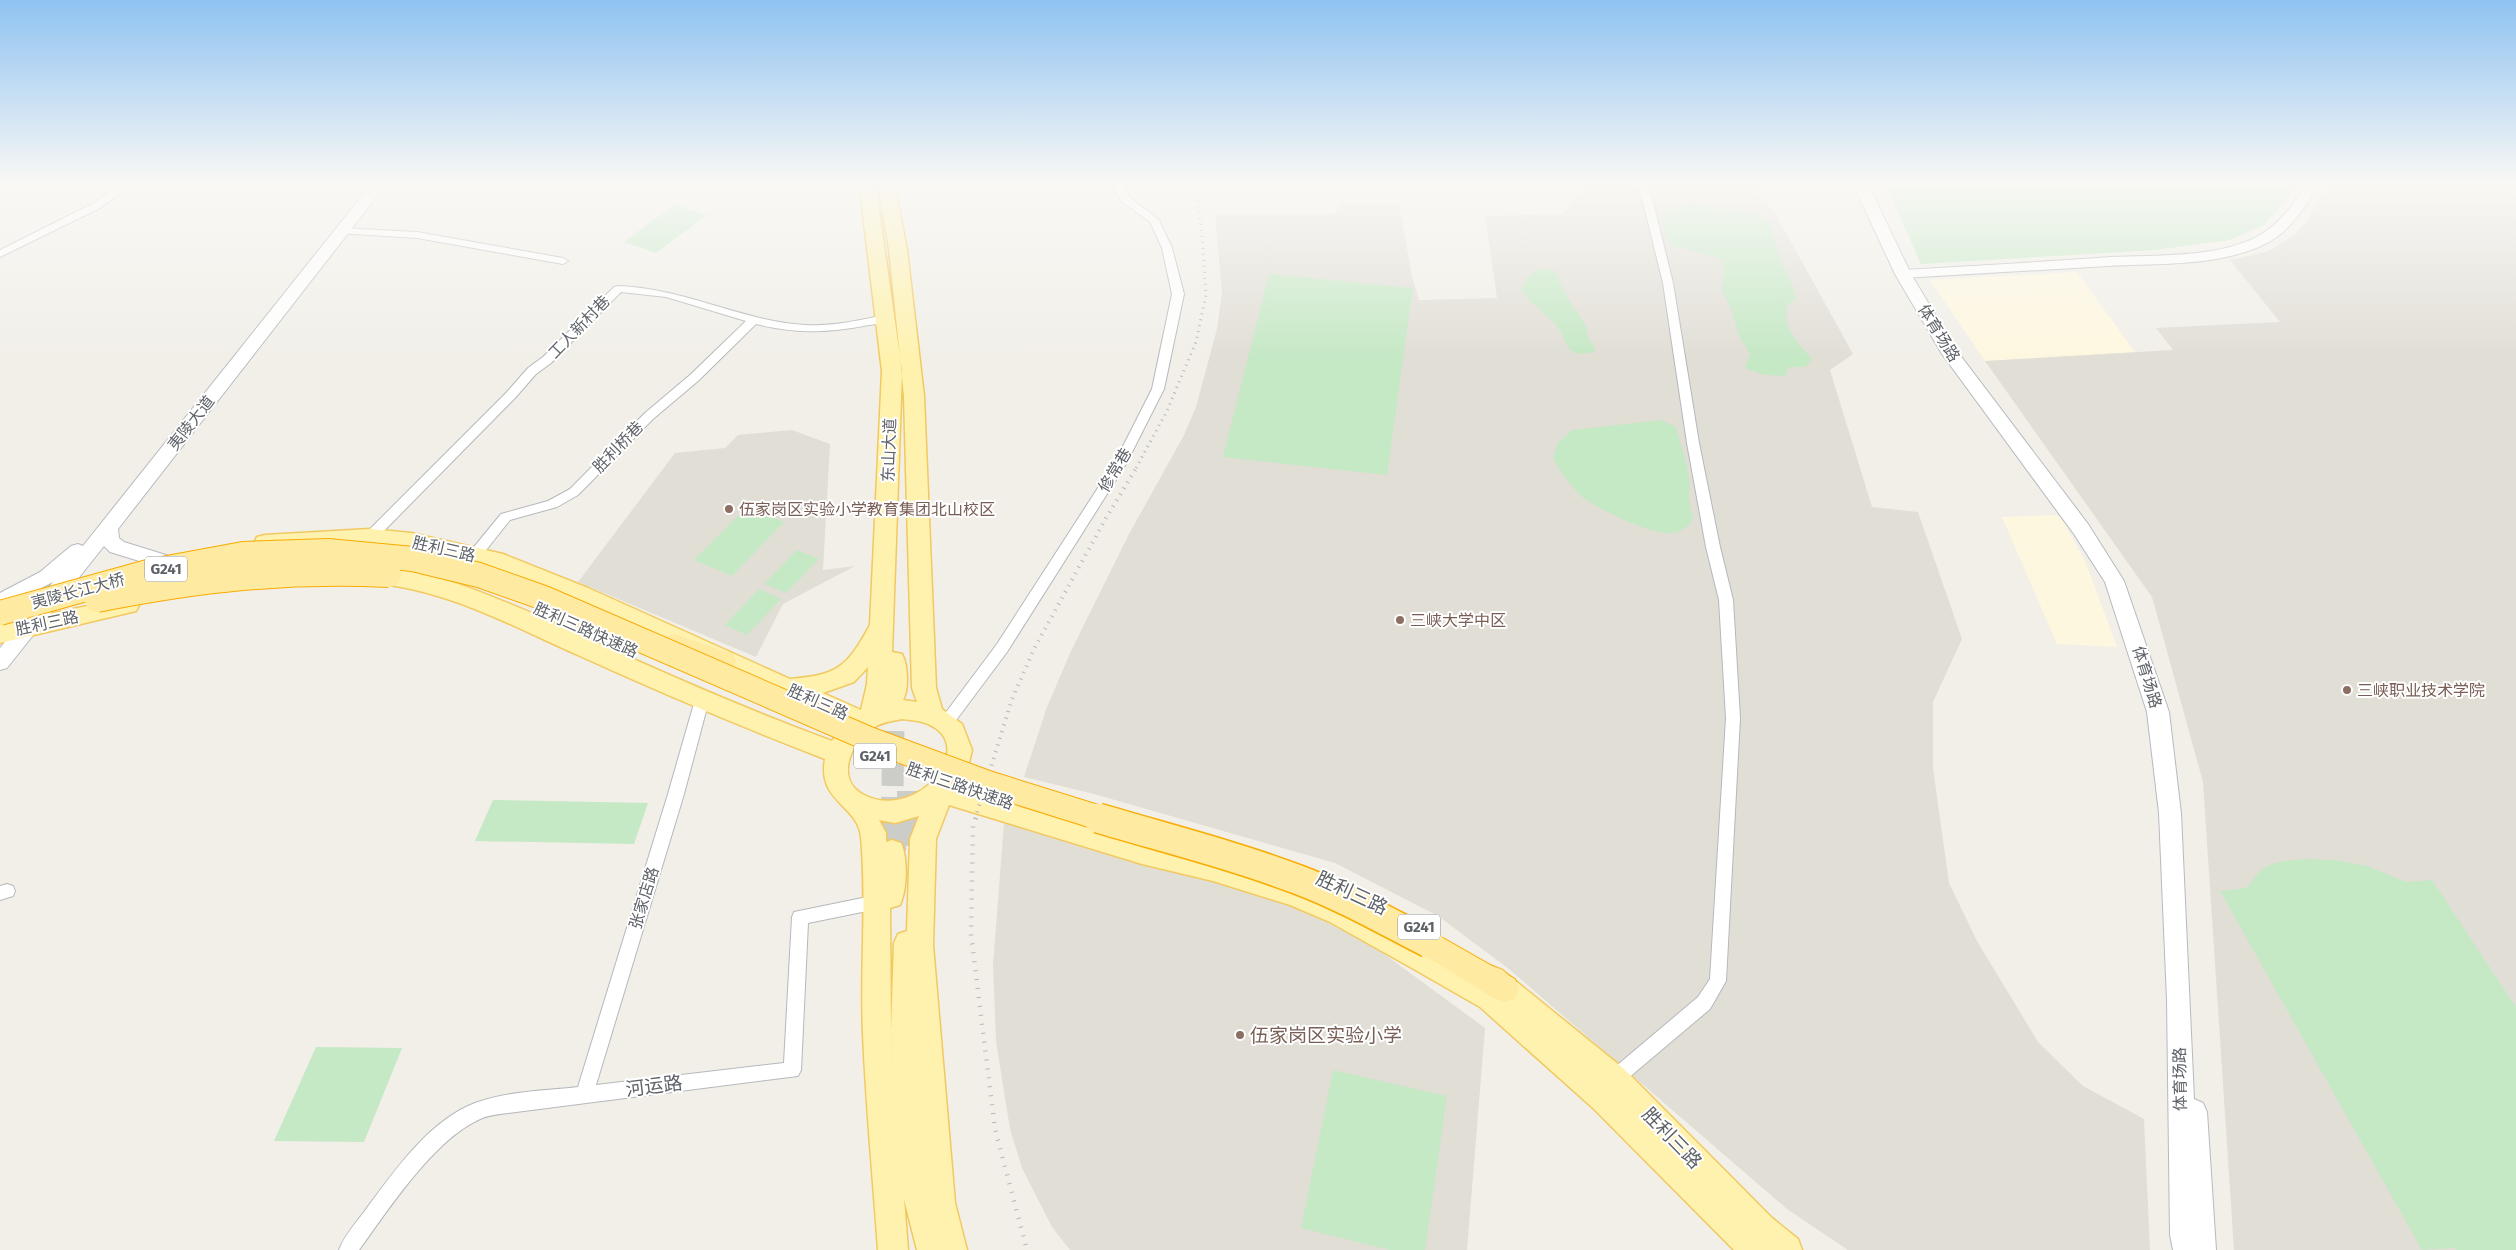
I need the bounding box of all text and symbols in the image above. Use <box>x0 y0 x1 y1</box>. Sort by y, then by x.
street label: 工人新村巷 <box>544 292 614 362</box>
street label: 体育场路 <box>1914 301 1964 365</box>
street label: 夷陵大道 <box>164 392 218 454</box>
street label: 胜利桥巷 <box>589 417 647 477</box>
street label: 东山大道 <box>878 418 900 482</box>
street label: 修常巷 <box>1094 445 1136 495</box>
place label: 伍家岗区实验小学教育集团北山校区 <box>739 500 995 519</box>
marker: 伍家岗区实验小学教育集团北山校区 <box>723 503 735 515</box>
street label: 胜利三路 <box>411 533 477 565</box>
road number: G241 <box>145 556 187 582</box>
street label: 夷陵长江大桥 <box>29 569 127 613</box>
street label: 胜利三路快速路 <box>531 599 641 661</box>
street label: 胜利三路 <box>14 607 80 639</box>
place label: 三峡大学中区 <box>1410 611 1506 630</box>
marker: 三峡大学中区 <box>1394 614 1406 626</box>
street label: 体育场路 <box>2129 644 2165 710</box>
street label: 胜利三路 <box>785 680 851 724</box>
place label: 三峡职业技术学院 <box>2357 681 2485 700</box>
marker: 三峡职业技术学院 <box>2341 684 2353 696</box>
road number: G241 <box>854 744 896 768</box>
street label: 胜利三路快速路 <box>904 759 1016 813</box>
street label: 张家店路 <box>626 865 662 931</box>
street label: 胜利三路 <box>1313 867 1391 919</box>
road number: G241 <box>1398 914 1440 940</box>
place label: 伍家岗区实验小学 <box>1250 1024 1402 1047</box>
marker: 伍家岗区实验小学 <box>1234 1029 1246 1041</box>
street label: 体育场路 <box>2170 1047 2190 1111</box>
street label: 河运路 <box>624 1071 684 1101</box>
street label: 胜利三路 <box>1637 1103 1707 1173</box>

